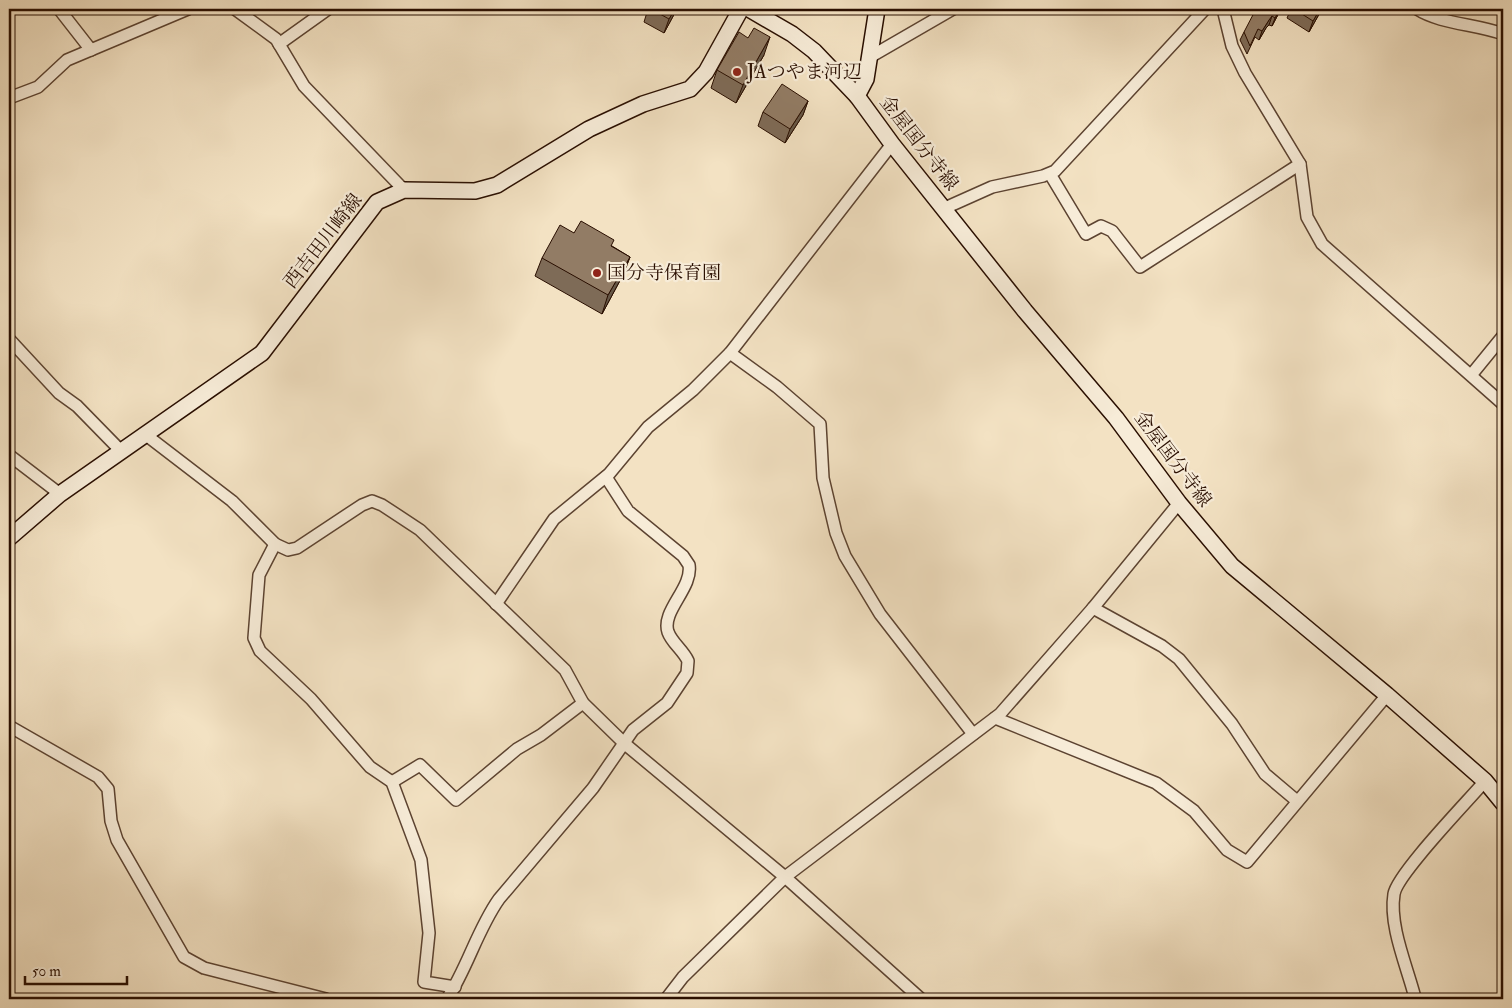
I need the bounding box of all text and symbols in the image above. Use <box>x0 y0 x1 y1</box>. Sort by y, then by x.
place label: JAつやま河辺 <box>746 60 862 84</box>
marker: JAつやま河辺 <box>731 66 743 78</box>
street label: 金屋国分寺線 <box>874 91 964 195</box>
street label: 西吉田川崎線 <box>278 189 368 293</box>
place label: 国分寺保育園 <box>607 261 721 285</box>
marker: 国分寺保育園 <box>591 267 603 279</box>
street label: 金屋国分寺線 <box>1129 406 1217 512</box>
scale bar <box>25 953 128 985</box>
text: 50 m <box>32 962 61 981</box>

